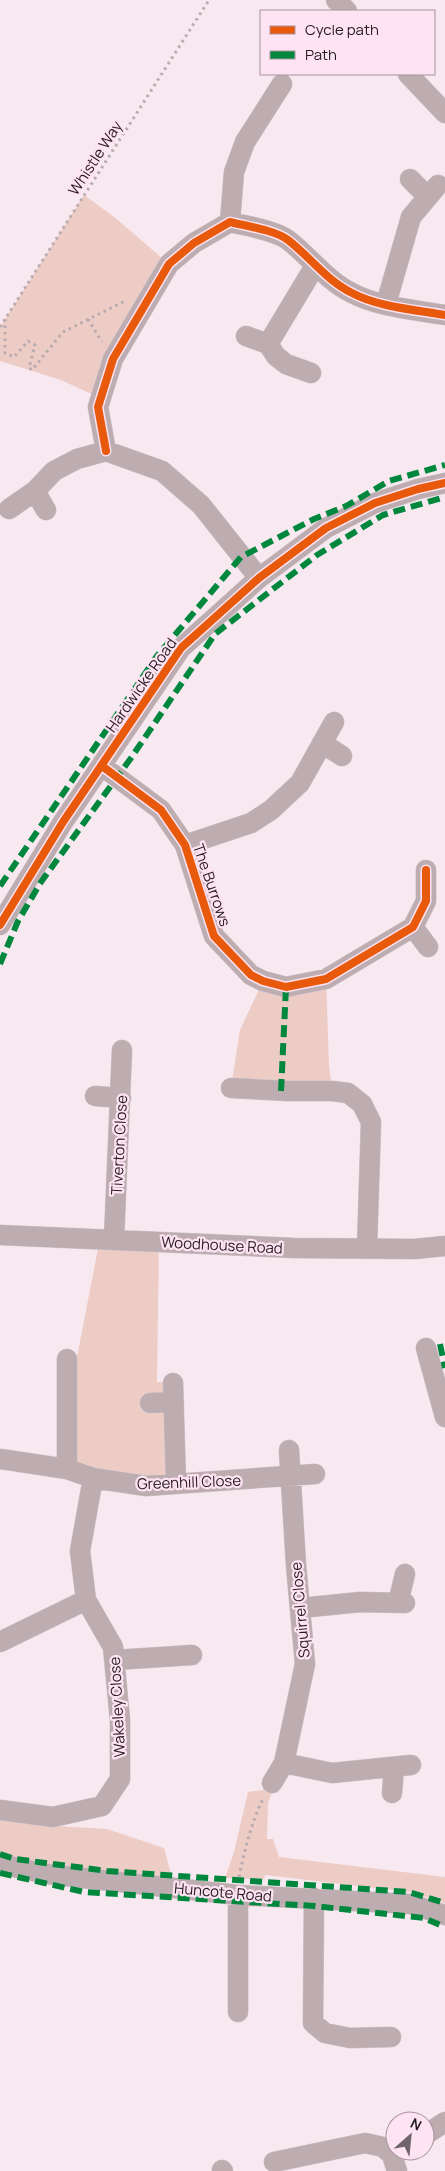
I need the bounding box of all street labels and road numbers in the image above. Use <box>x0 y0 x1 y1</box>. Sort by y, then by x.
street label: Whistle Way <box>63 117 127 199</box>
street label: Hardwicke Road <box>101 634 181 736</box>
street label: The Burrows <box>188 841 236 929</box>
street label: Tiverton Close <box>106 1094 132 1196</box>
street label: Woodhouse Road <box>161 1231 283 1259</box>
street label: Greenhill Close <box>137 1470 242 1494</box>
street label: Squirrel Close <box>285 1561 315 1659</box>
street label: Wakeley Close <box>104 1656 130 1758</box>
street label: Huncote Road <box>173 1877 273 1907</box>

